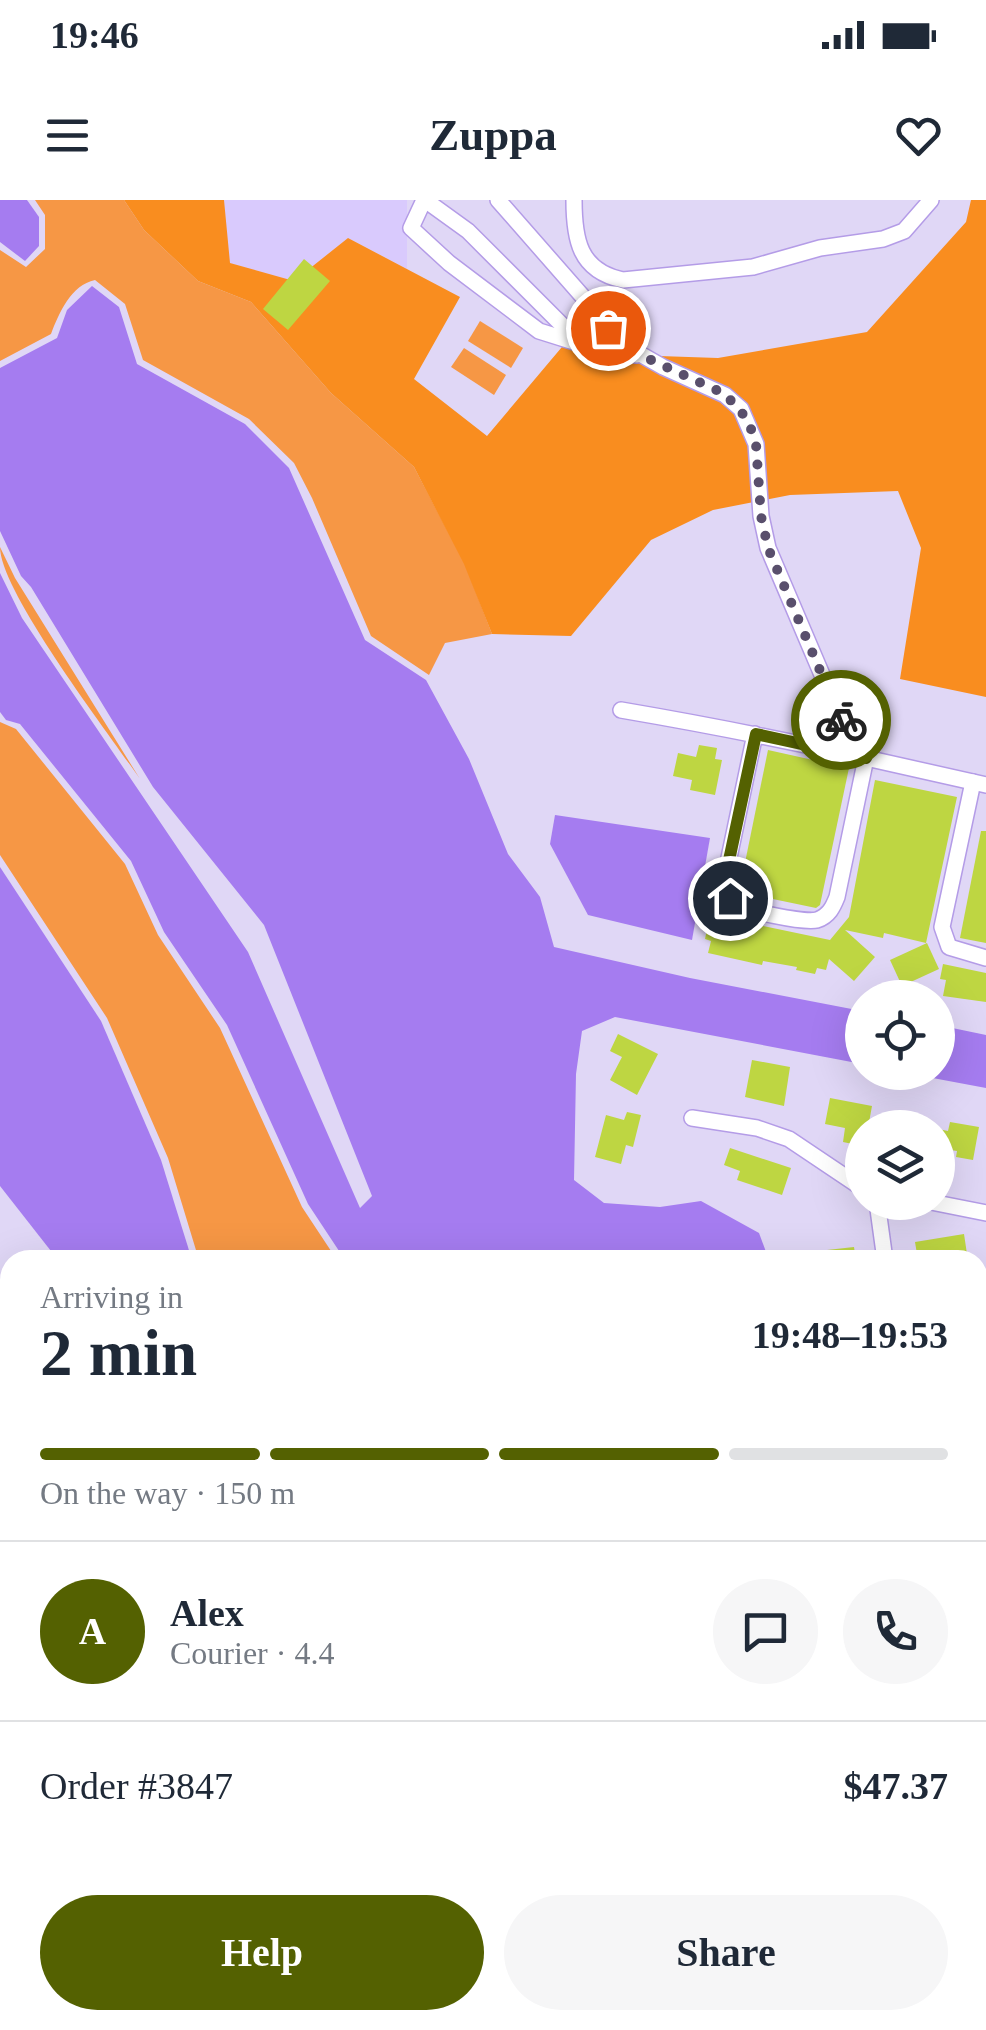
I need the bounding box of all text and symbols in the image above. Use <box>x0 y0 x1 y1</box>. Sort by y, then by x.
text: 19:46 <box>50 14 139 56</box>
icon: menu <box>40 108 95 163</box>
icon: heart <box>891 108 946 163</box>
text: Zuppa <box>429 110 557 160</box>
pin <box>566 286 651 371</box>
icon: bag <box>581 301 636 356</box>
courier <box>791 670 891 770</box>
icon: bike <box>814 693 869 748</box>
pin <box>688 856 773 941</box>
icon: home <box>703 871 758 926</box>
map controls <box>845 980 955 1220</box>
button: locate <box>845 980 955 1090</box>
button: layers <box>845 1110 955 1220</box>
text: Arriving in <box>40 1279 183 1315</box>
text: 19:48–19:53 <box>752 1314 948 1356</box>
text: 2 min <box>40 1317 197 1389</box>
text: On the way · 150 m <box>40 1475 295 1511</box>
button: chat <box>713 1579 818 1684</box>
button: phone <box>843 1579 948 1684</box>
text: Alex <box>170 1592 244 1634</box>
text: A <box>79 1610 106 1652</box>
text: Courier · 4.4 <box>170 1635 334 1671</box>
text: Order #3847 <box>40 1765 233 1807</box>
text: $47.37 <box>844 1765 948 1807</box>
button: Help <box>40 1895 484 2010</box>
button: Share <box>504 1895 948 2010</box>

